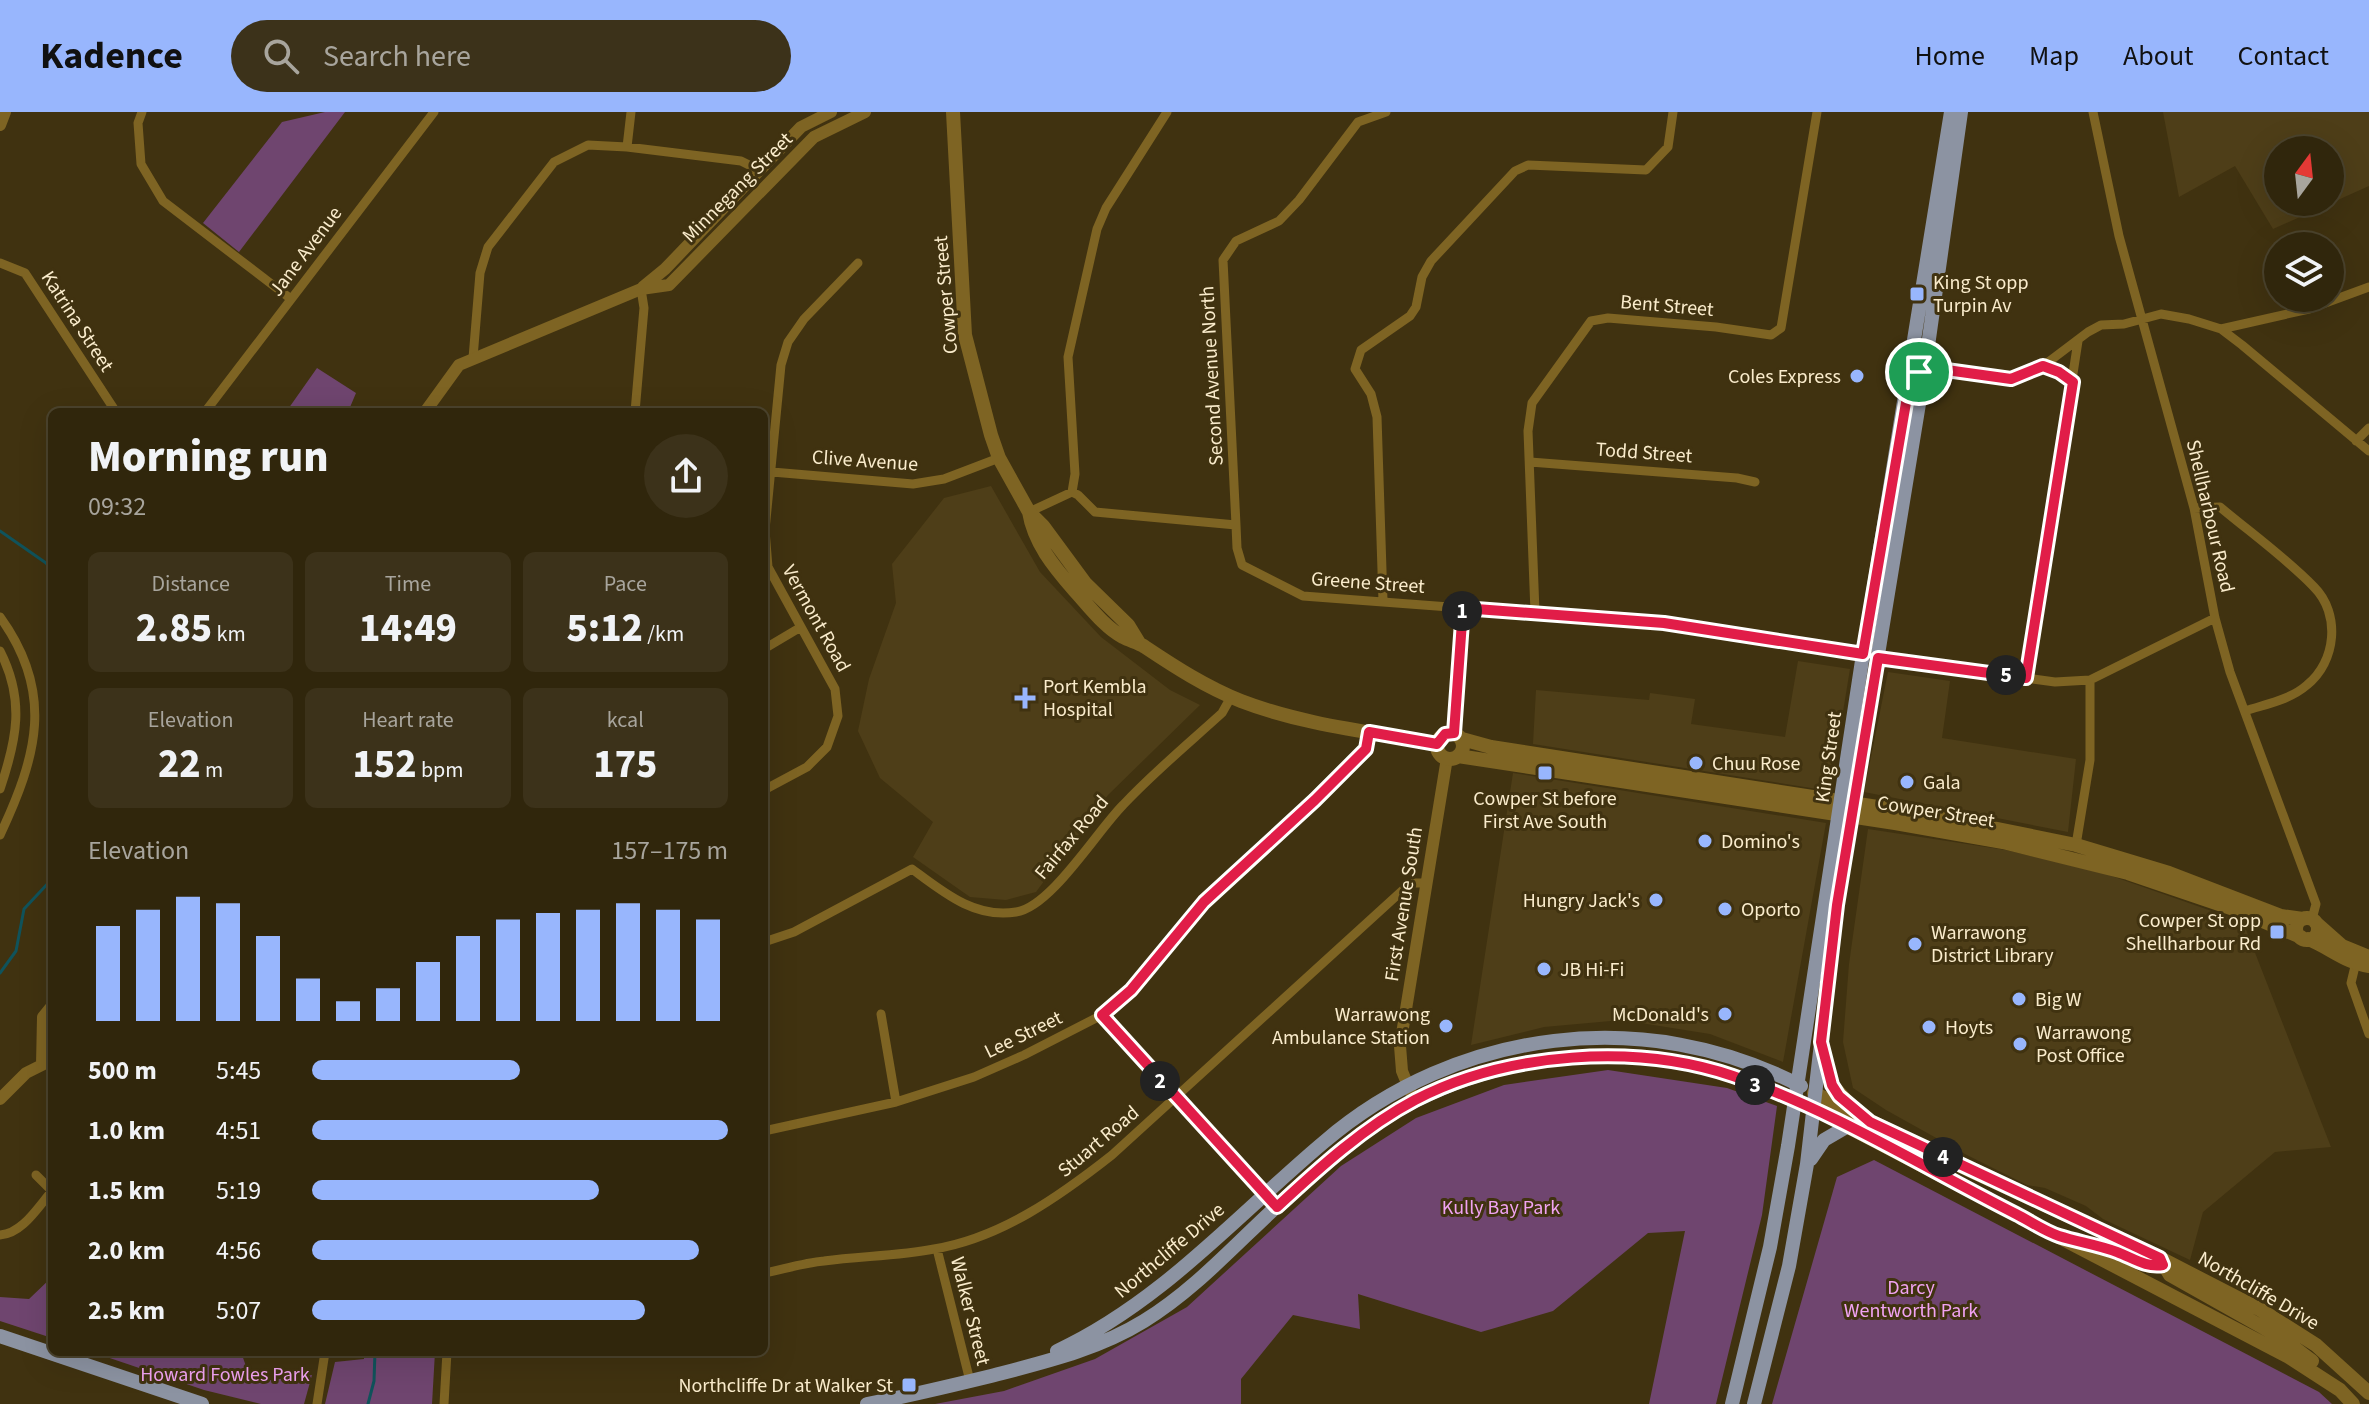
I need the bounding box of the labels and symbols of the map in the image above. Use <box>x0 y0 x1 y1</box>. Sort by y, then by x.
street label: Minnegang Street <box>676 126 799 249</box>
north arrow <box>2264 136 2344 216</box>
street label: Jane Avenue <box>263 201 349 302</box>
street label: Cowper Street <box>927 234 965 355</box>
street label: Katrina Street <box>34 266 120 378</box>
place label: King St opp Turpin Av <box>1933 269 2029 320</box>
street label: Second Avenue North <box>1193 285 1231 467</box>
marker: King St opp Turpin Av <box>1908 285 1926 303</box>
street label: Bent Street <box>1619 288 1715 324</box>
pin <box>1885 338 1953 406</box>
place label: Coles Express <box>1728 363 1841 391</box>
marker: Coles Express <box>1848 367 1866 385</box>
street label: Todd Street <box>1595 436 1693 470</box>
street label: Shellharbour Road <box>2179 437 2241 595</box>
street label: Clive Avenue <box>811 443 919 479</box>
street label: Vermont Road <box>775 560 857 677</box>
street label: Greene Street <box>1310 565 1426 601</box>
pin: 1 <box>1442 591 1482 631</box>
pin: 5 <box>1986 655 2026 695</box>
place label: Port Kembla Hospital <box>1043 673 1147 724</box>
marker: Port Kembla Hospital <box>1014 687 1036 709</box>
street label: King Street <box>1809 710 1849 804</box>
place label: Chuu Rose <box>1712 750 1800 778</box>
marker: Chuu Rose <box>1687 754 1705 772</box>
marker: Cowper St before First Ave South <box>1536 764 1554 782</box>
place label: Gala <box>1923 769 1961 797</box>
marker: Gala <box>1898 773 1916 791</box>
place label: Cowper St before First Ave South <box>1473 785 1617 836</box>
street label: Fairfax Road <box>1028 789 1115 886</box>
street label: Cowper Street <box>1875 789 1997 835</box>
street label: First Avenue South <box>1378 825 1430 983</box>
place label: Domino's <box>1721 828 1800 856</box>
marker: Domino's <box>1696 832 1714 850</box>
place label: Hungry Jack's <box>1523 887 1640 915</box>
marker: Hungry Jack's <box>1647 891 1665 909</box>
place label: Oporto <box>1741 896 1801 924</box>
marker: Oporto <box>1716 900 1734 918</box>
place label: Cowper St opp Shellharbour Rd <box>2125 907 2261 958</box>
place label: Warrawong District Library <box>1931 919 2054 970</box>
marker: Cowper St opp Shellharbour Rd <box>2268 923 2286 941</box>
marker: Warrawong District Library <box>1906 935 1924 953</box>
place label: JB Hi-Fi <box>1560 956 1624 984</box>
marker: JB Hi-Fi <box>1535 960 1553 978</box>
place label: Big W <box>2035 986 2082 1014</box>
marker: Big W <box>2010 990 2028 1008</box>
place label: Warrawong Ambulance Station <box>1272 1001 1430 1052</box>
place label: McDonald's <box>1612 1001 1709 1029</box>
street label: Lee Street <box>980 1004 1067 1066</box>
marker: McDonald's <box>1716 1005 1734 1023</box>
place label: Hoyts <box>1945 1014 1993 1042</box>
marker: Warrawong Ambulance Station <box>1437 1017 1455 1035</box>
marker: Hoyts <box>1920 1018 1938 1036</box>
place label: Warrawong Post Office <box>2036 1019 2131 1070</box>
marker: Warrawong Post Office <box>2011 1035 2029 1053</box>
pin: 2 <box>1140 1061 1180 1101</box>
pin: 3 <box>1735 1065 1775 1105</box>
street label: Stuart Road <box>1052 1099 1145 1184</box>
pin: 4 <box>1923 1137 1963 1177</box>
park label: Kully Bay Park <box>1442 1194 1560 1222</box>
street label: Northcliffe Drive <box>1109 1196 1231 1305</box>
street label: Northcliffe Drive <box>2193 1245 2325 1337</box>
street label: Walker Street <box>943 1254 997 1369</box>
park label: Darcy Wentworth Park <box>1844 1274 1978 1325</box>
park label: Howard Fowles Park <box>140 1361 310 1389</box>
place label: Northcliffe Dr at Walker St <box>678 1372 893 1400</box>
marker: Northcliffe Dr at Walker St <box>900 1376 918 1394</box>

